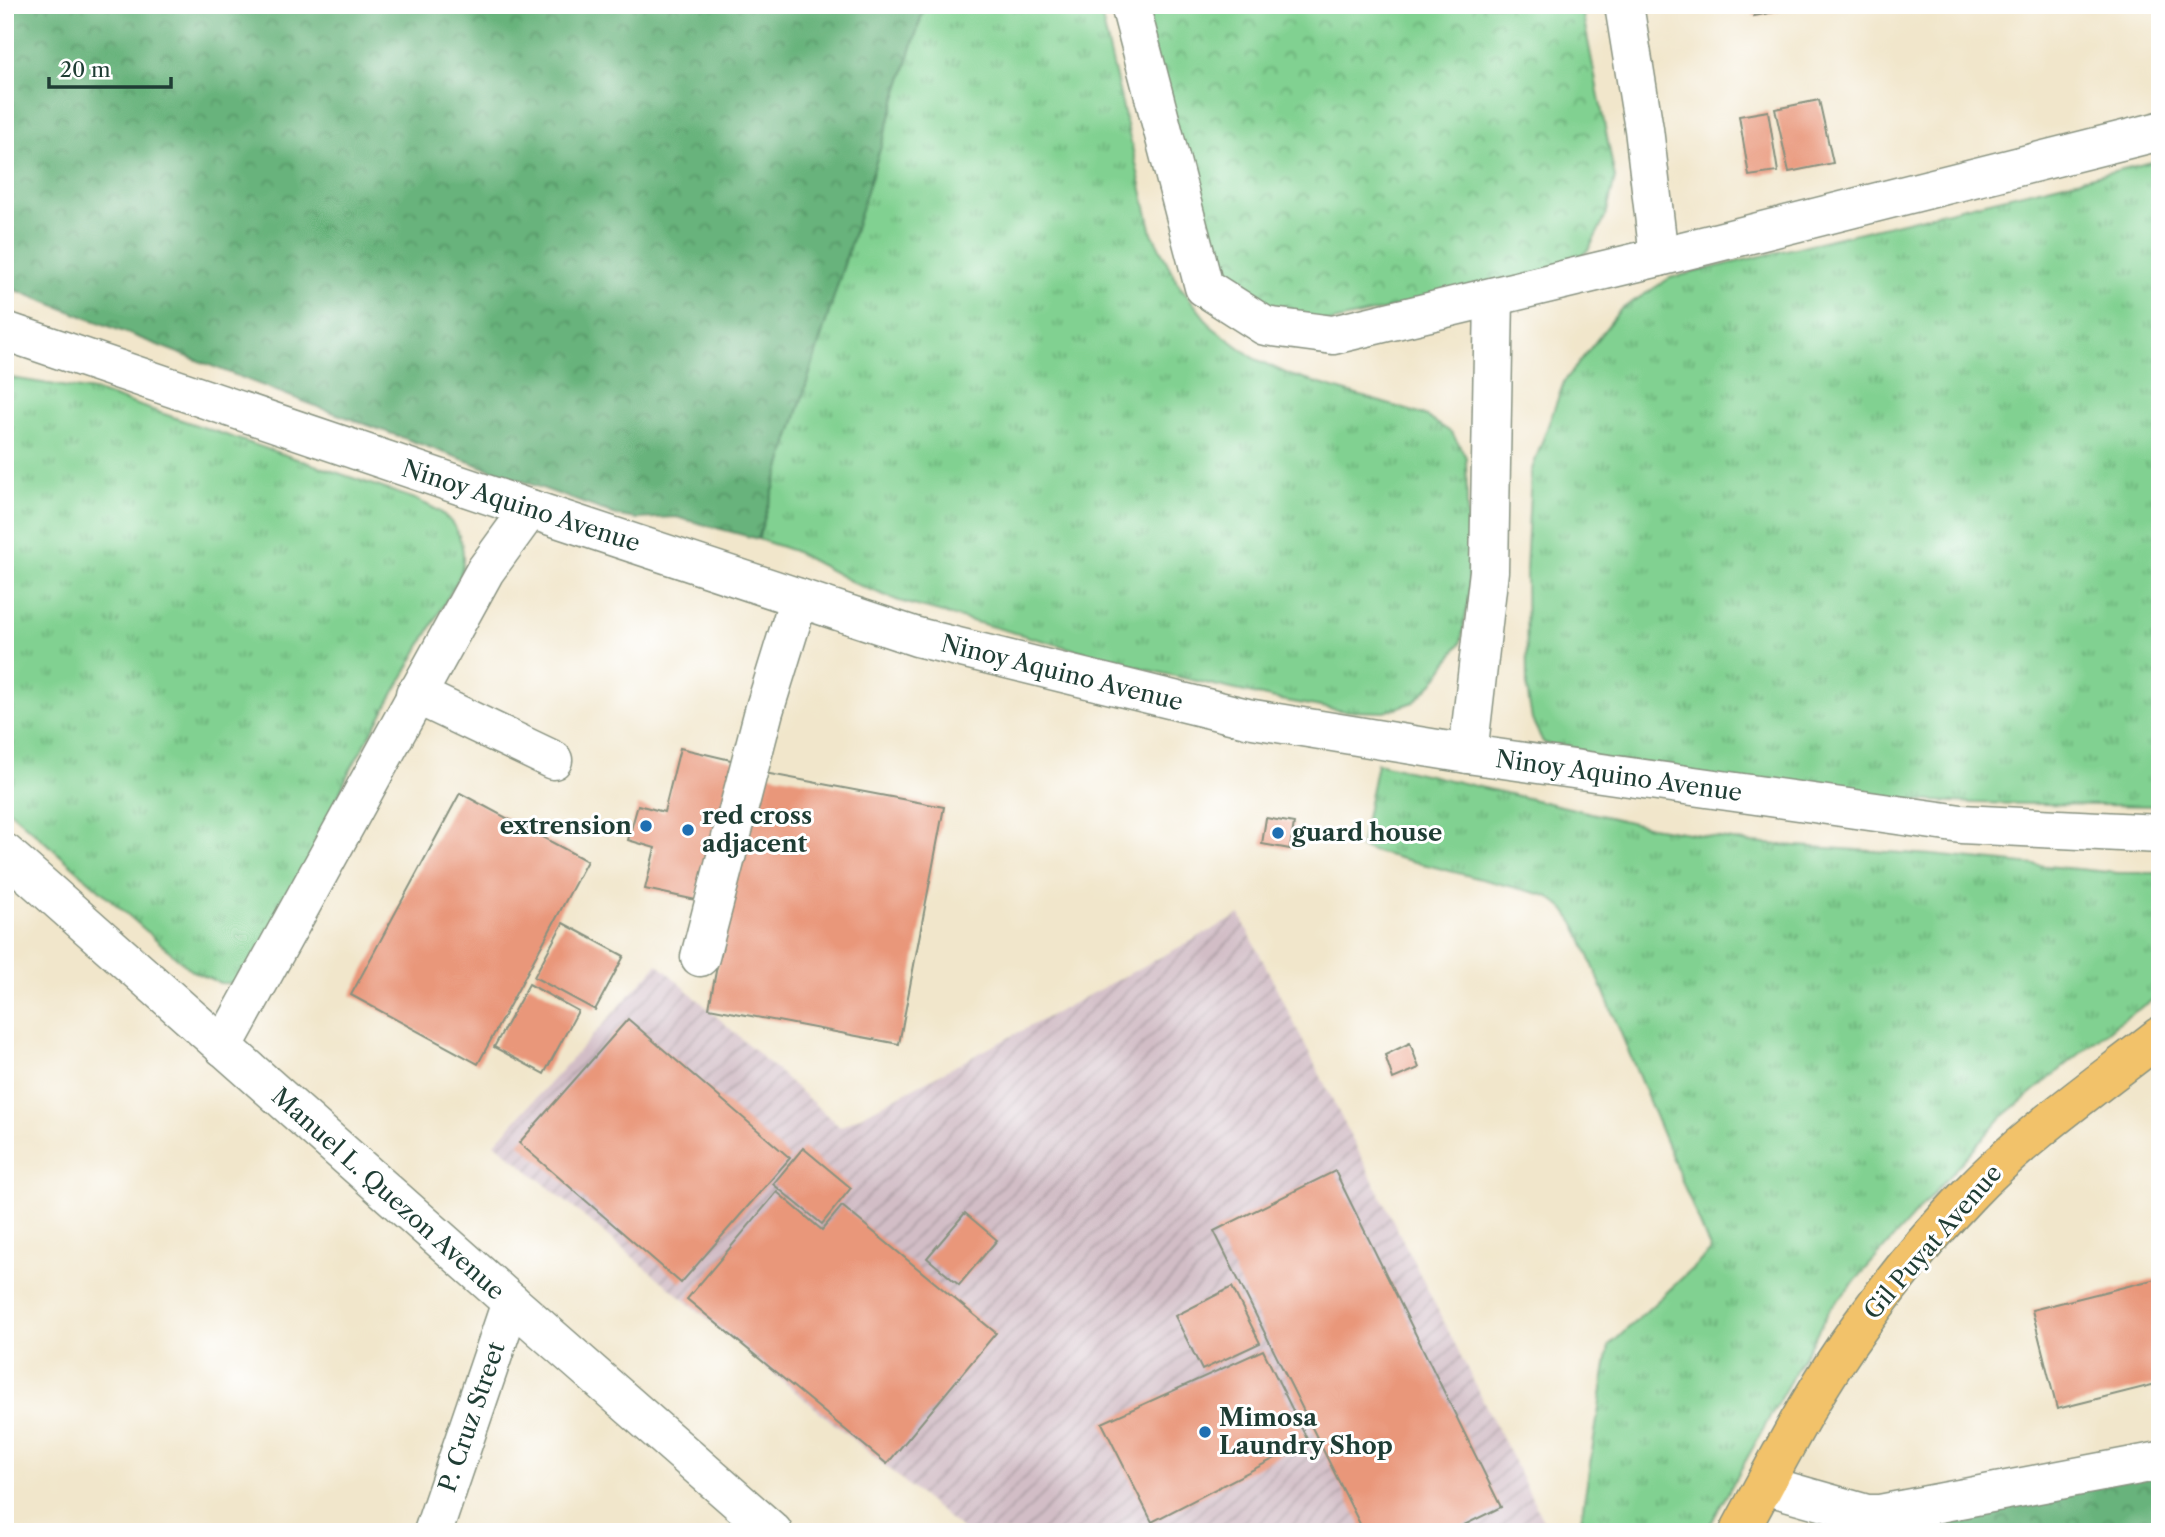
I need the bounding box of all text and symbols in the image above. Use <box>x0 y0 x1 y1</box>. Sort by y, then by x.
scale bar <box>49 46 172 90</box>
text: 20 m <box>60 57 111 82</box>
street label: Ninoy Aquino Avenue <box>398 453 644 558</box>
street label: Ninoy Aquino Avenue <box>938 628 1186 717</box>
street label: Ninoy Aquino Avenue <box>1494 744 1744 807</box>
place label: red cross adjacent <box>702 801 812 858</box>
place label: extrension <box>500 811 633 840</box>
marker: extrension <box>638 818 654 834</box>
place label: guard house <box>1291 818 1442 847</box>
marker: red cross adjacent <box>680 822 696 838</box>
marker: guard house <box>1270 825 1286 841</box>
street label: Manuel L. Quezon Avenue <box>266 1082 511 1306</box>
street label: Gil Puyat Avenue <box>1858 1159 2008 1325</box>
street label: P. Cruz Street <box>432 1338 511 1496</box>
place label: Mimosa Laundry Shop <box>1219 1403 1393 1460</box>
marker: Mimosa Laundry Shop <box>1197 1424 1213 1440</box>

